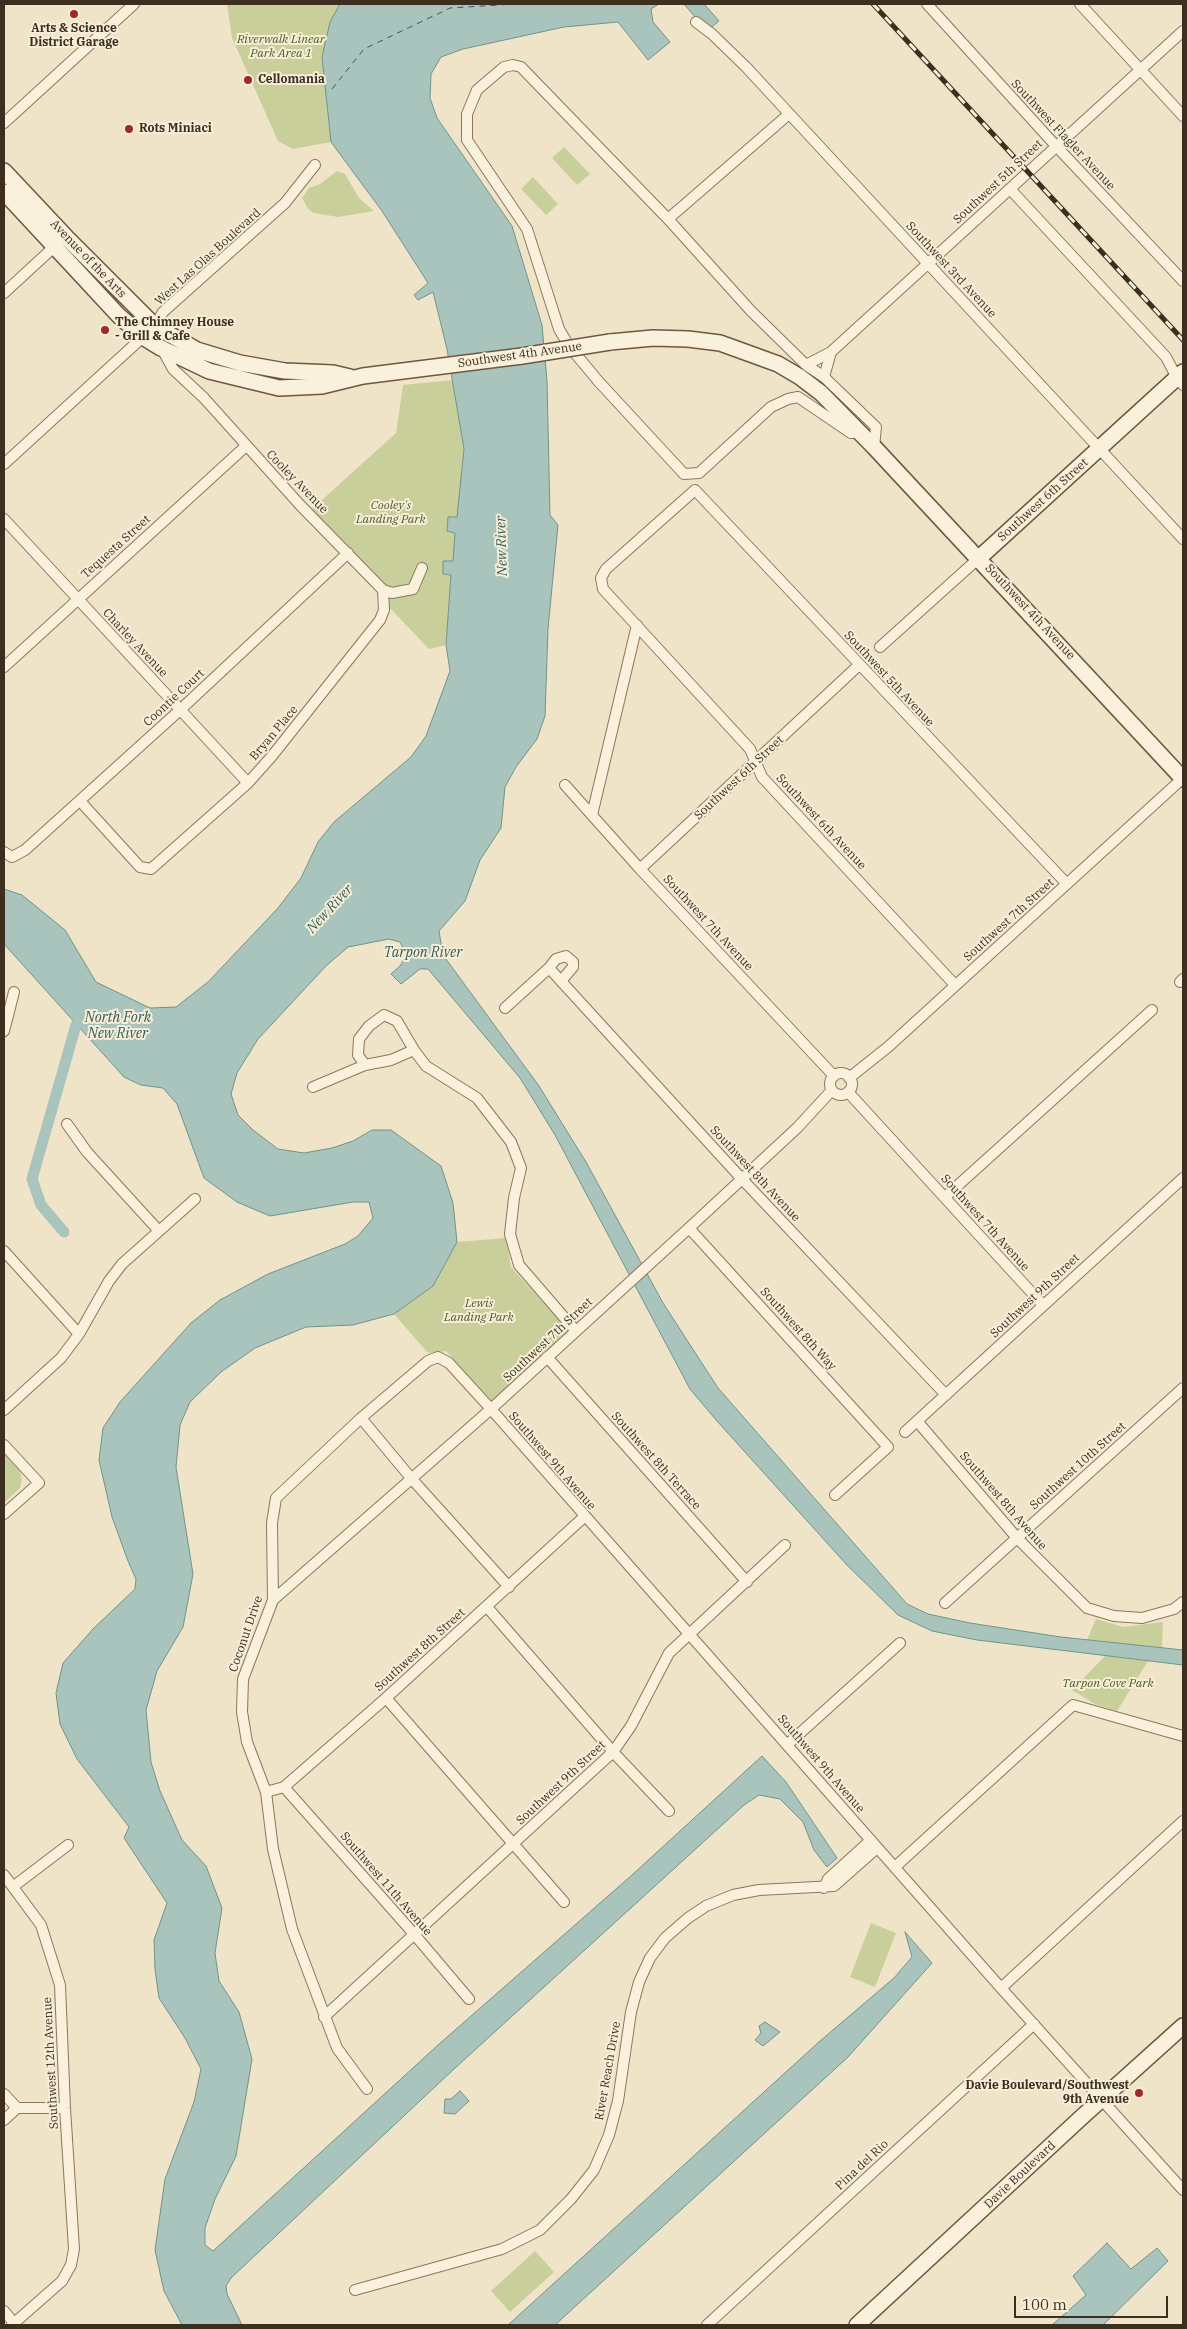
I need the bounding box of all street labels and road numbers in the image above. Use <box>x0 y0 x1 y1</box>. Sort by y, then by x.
street label: Southwest Flagler Avenue <box>1008 77 1118 193</box>
street label: Southwest 5th Street <box>950 137 1046 227</box>
street label: West Las Olas Boulevard <box>152 206 264 308</box>
street label: Avenue of the Arts <box>47 217 129 301</box>
street label: Southwest 3rd Avenue <box>903 219 999 321</box>
street label: Southwest 4th Avenue <box>457 339 583 371</box>
street label: Cooley Avenue <box>263 447 331 517</box>
street label: Southwest 6th Street <box>995 456 1091 544</box>
street label: Tequesta Street <box>79 512 153 582</box>
street label: Southwest 4th Avenue <box>982 561 1078 663</box>
street label: Charley Avenue <box>100 606 170 680</box>
street label: Southwest 5th Avenue <box>841 628 937 730</box>
street label: Coontie Court <box>141 666 207 730</box>
street label: Bryan Place <box>247 703 301 763</box>
street label: Southwest 6th Street <box>691 733 787 823</box>
street label: Southwest 6th Avenue <box>773 771 869 873</box>
street label: Southwest 7th Avenue <box>660 872 756 974</box>
street label: Southwest 7th Street <box>961 876 1057 964</box>
street label: Southwest 8th Avenue <box>707 1123 803 1225</box>
street label: Southwest 7th Avenue <box>938 1172 1032 1274</box>
street label: Southwest 9th Street <box>987 1251 1083 1341</box>
street label: Southwest 8th Way <box>757 1285 839 1373</box>
street label: Southwest 7th Street <box>500 1295 596 1385</box>
street label: Southwest 9th Avenue <box>505 1409 599 1513</box>
street label: Southwest 8th Terrace <box>608 1409 704 1513</box>
street label: Southwest 10th Street <box>1027 1419 1129 1513</box>
street label: Southwest 8th Avenue <box>956 1449 1050 1553</box>
street label: Coconut Drive <box>226 1594 266 1674</box>
street label: Southwest 8th Street <box>372 1606 468 1694</box>
street label: Southwest 9th Avenue <box>774 1712 868 1816</box>
street label: Southwest 9th Street <box>513 1738 609 1828</box>
street label: Southwest 11th Avenue <box>337 1829 435 1939</box>
street label: Southwest 12th Avenue <box>40 1997 62 2129</box>
street label: River Reach Drive <box>592 2020 624 2122</box>
street label: Pina del Rio <box>833 2137 891 2193</box>
street label: Davie Boulevard <box>981 2138 1059 2212</box>

